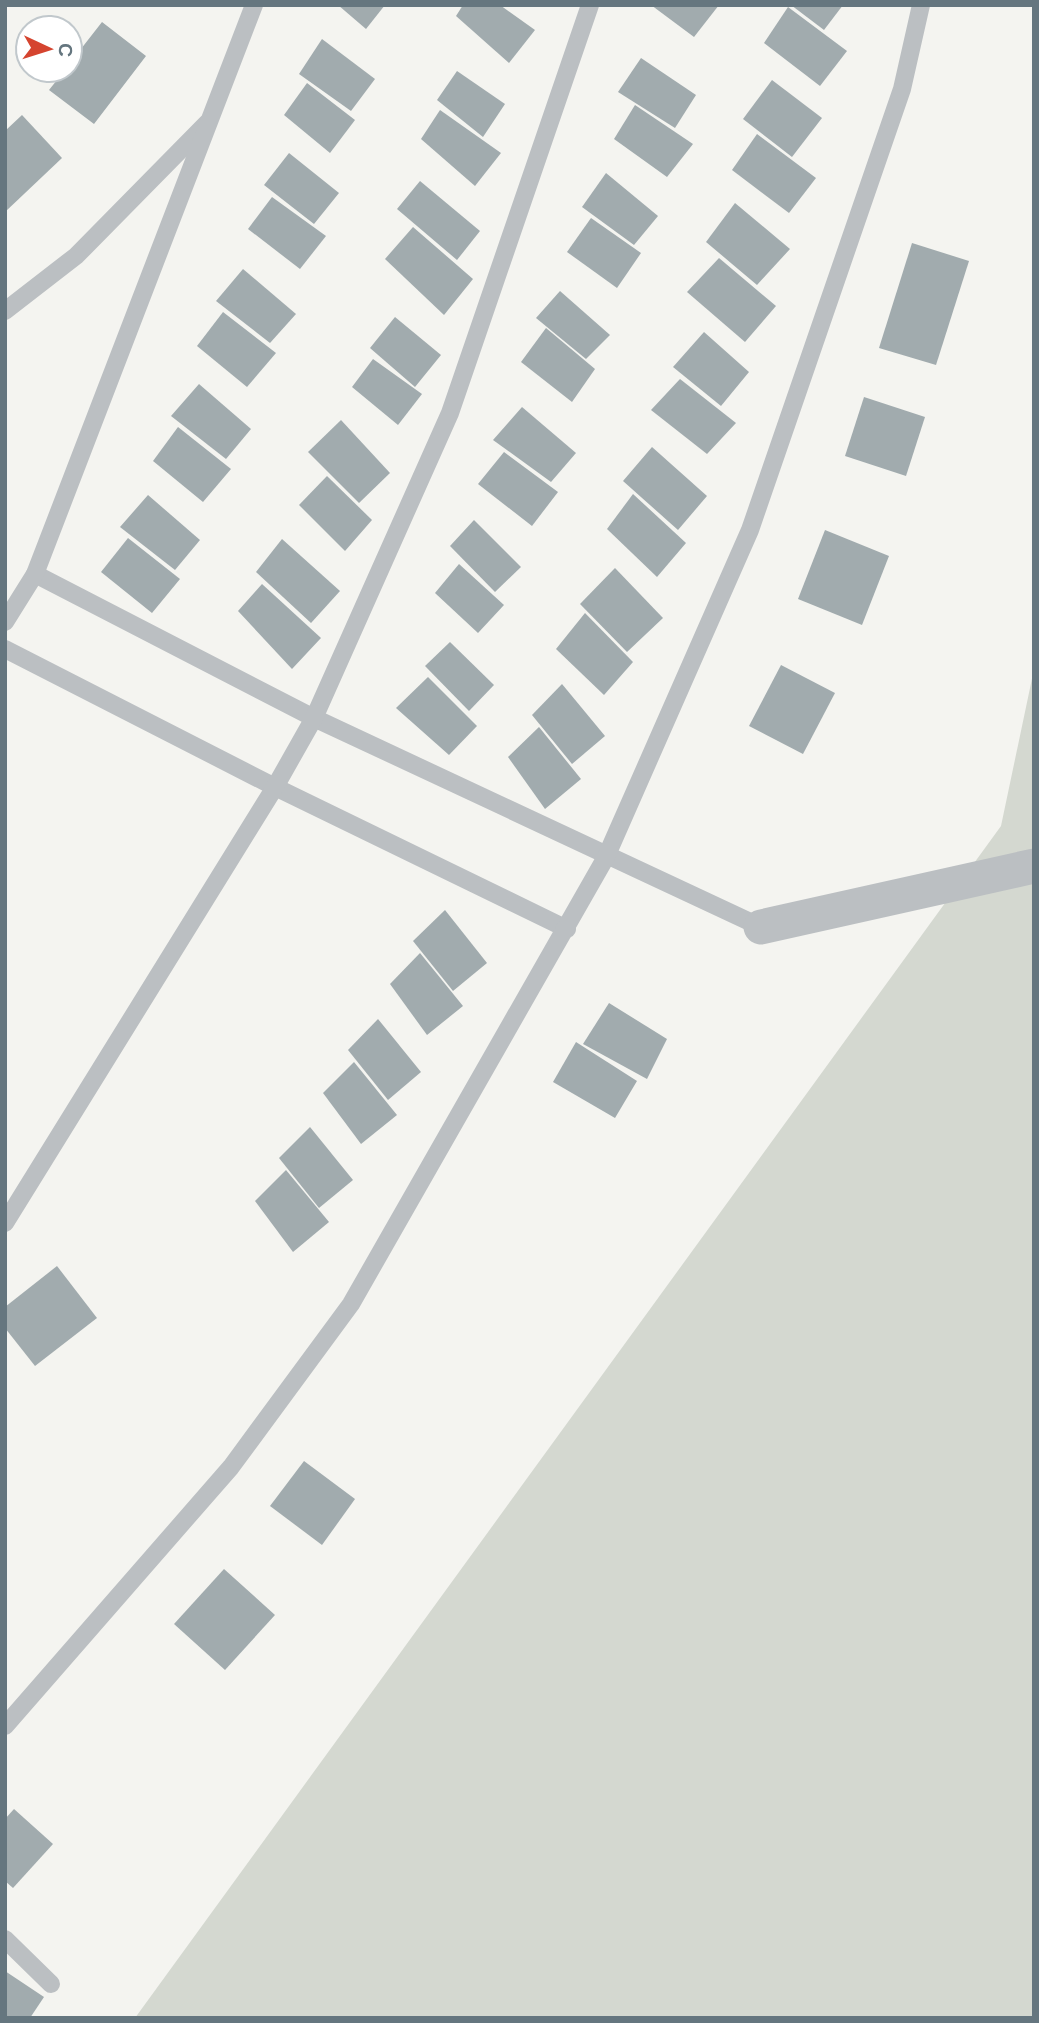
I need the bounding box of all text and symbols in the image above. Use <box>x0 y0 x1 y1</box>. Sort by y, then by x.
north arrow <box>14 14 84 84</box>
text: С <box>54 43 76 58</box>

